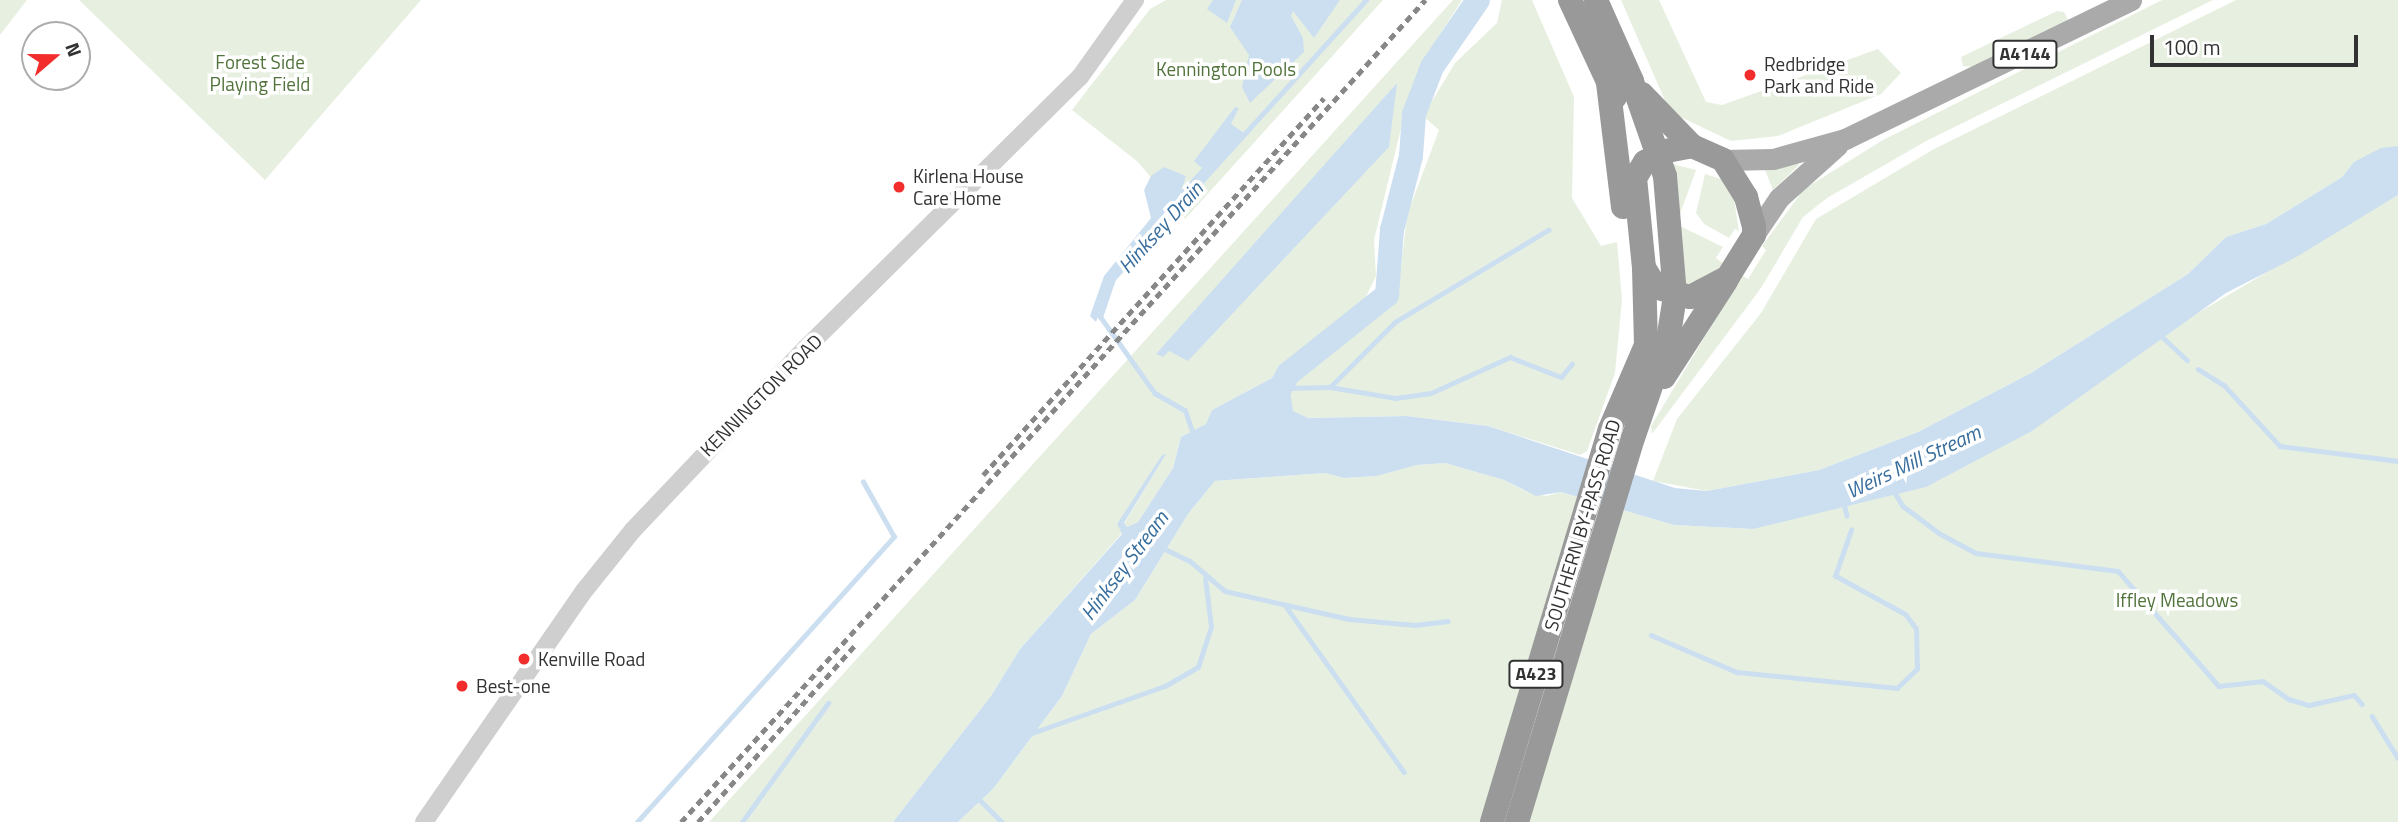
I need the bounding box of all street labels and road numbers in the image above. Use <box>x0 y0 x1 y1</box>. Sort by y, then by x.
road number: A4144 <box>1992 40 2058 68</box>
street label: KENNINGTON ROAD <box>695 329 827 461</box>
street label: SOUTHERN BY-PASS ROAD <box>1539 417 1625 633</box>
road number: A423 <box>1508 660 1564 688</box>

